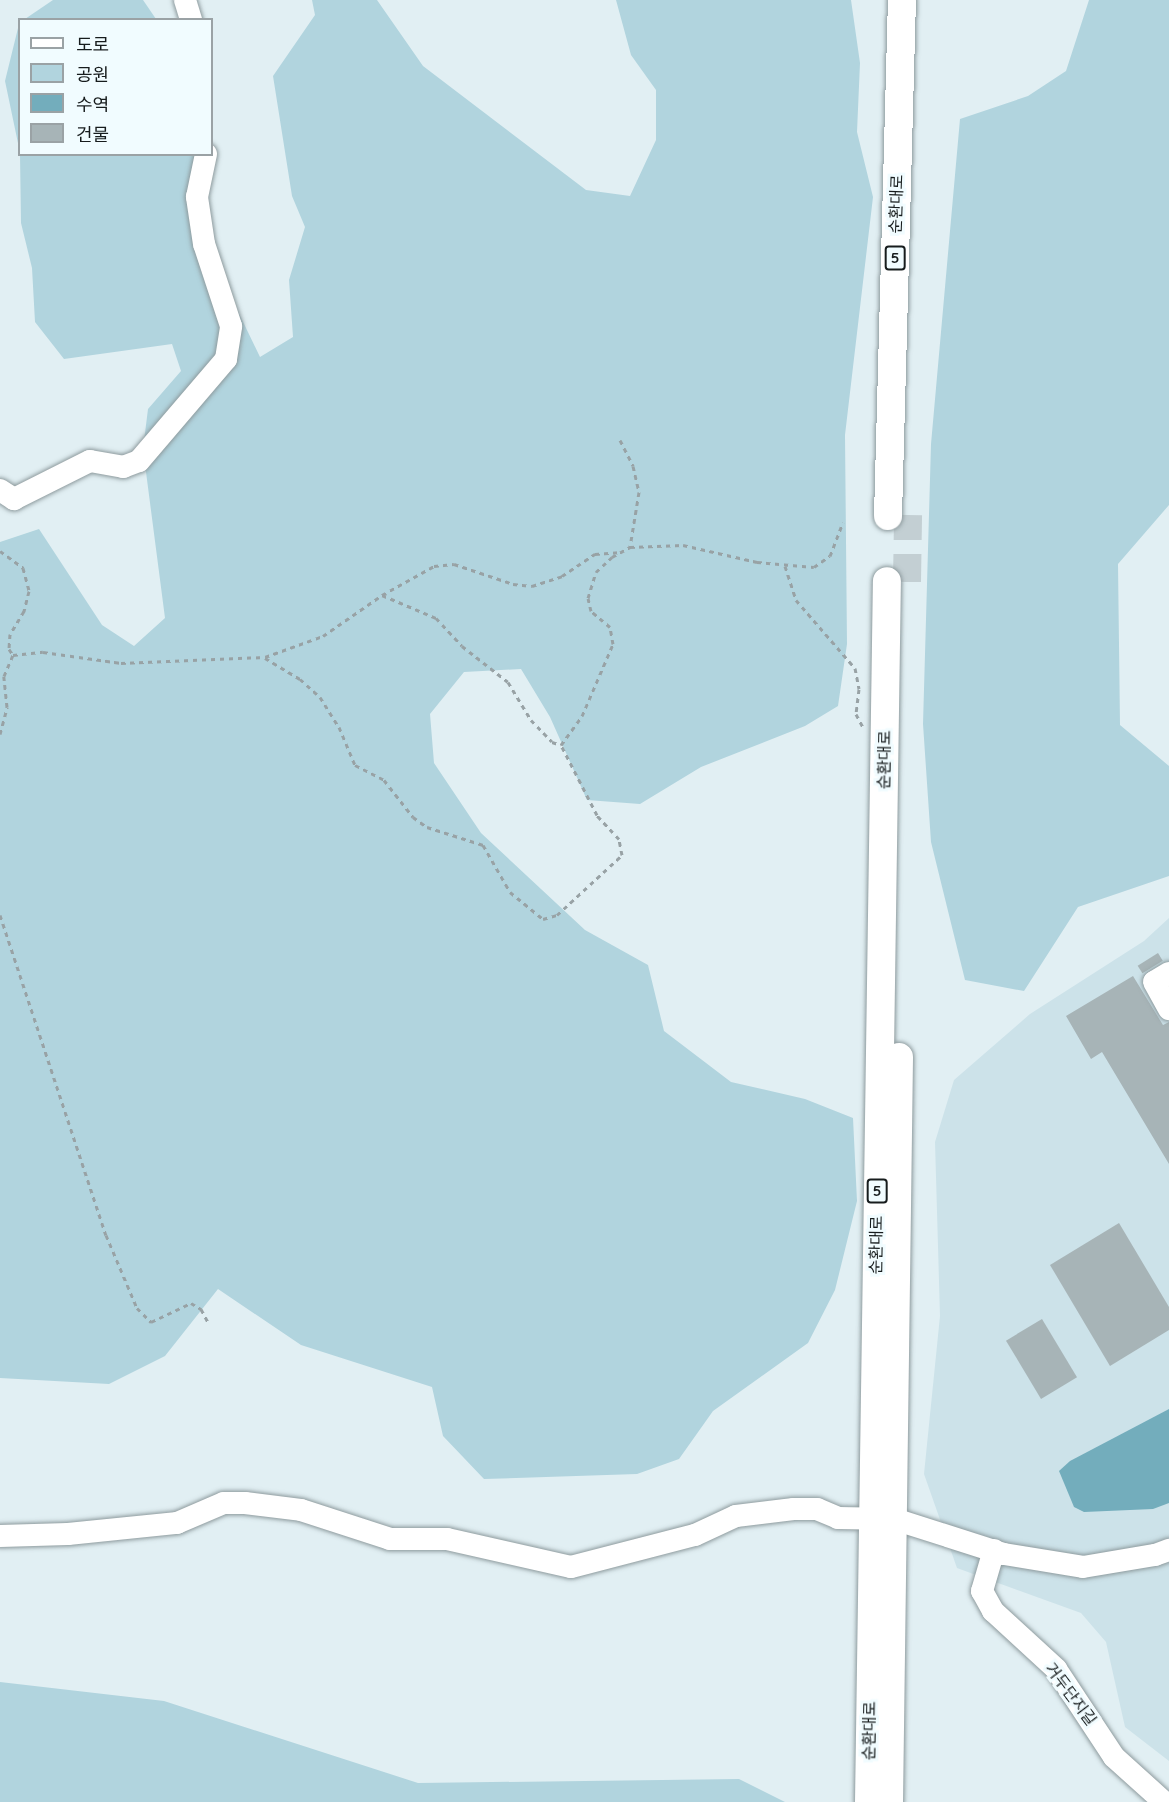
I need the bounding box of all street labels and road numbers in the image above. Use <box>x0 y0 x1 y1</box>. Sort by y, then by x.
street label: 순환대로 <box>885 174 907 234</box>
road number: 5 <box>884 246 906 270</box>
street label: 순환대로 <box>874 730 894 790</box>
road number: 5 <box>866 1179 888 1203</box>
street label: 순환대로 <box>866 1215 886 1275</box>
street label: 거두단지길 <box>1041 1659 1101 1729</box>
street label: 순환대로 <box>859 1701 879 1761</box>

